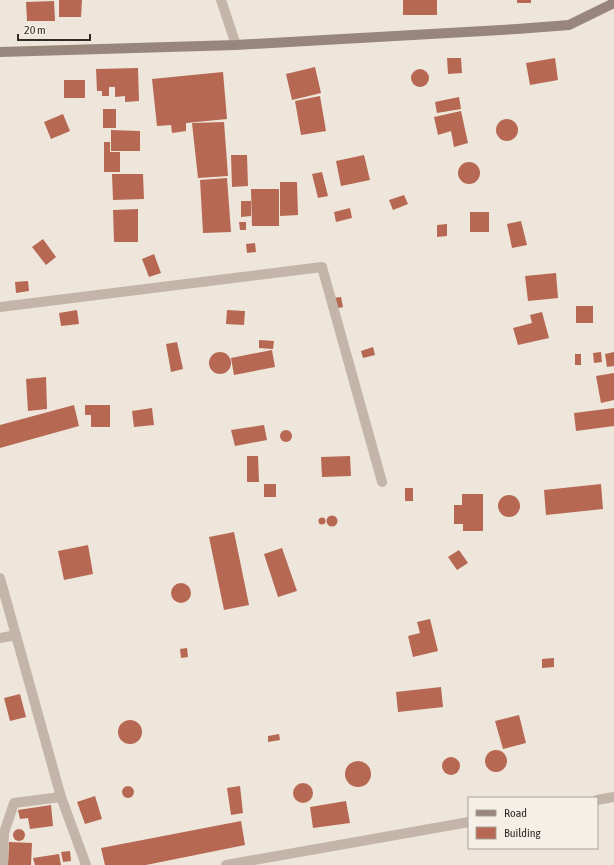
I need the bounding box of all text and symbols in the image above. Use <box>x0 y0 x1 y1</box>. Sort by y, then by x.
scale bar <box>18 16 90 42</box>
text: 20 m <box>24 23 46 37</box>
legend <box>468 797 598 849</box>
text: Road <box>504 806 527 820</box>
text: Building <box>504 826 542 840</box>

